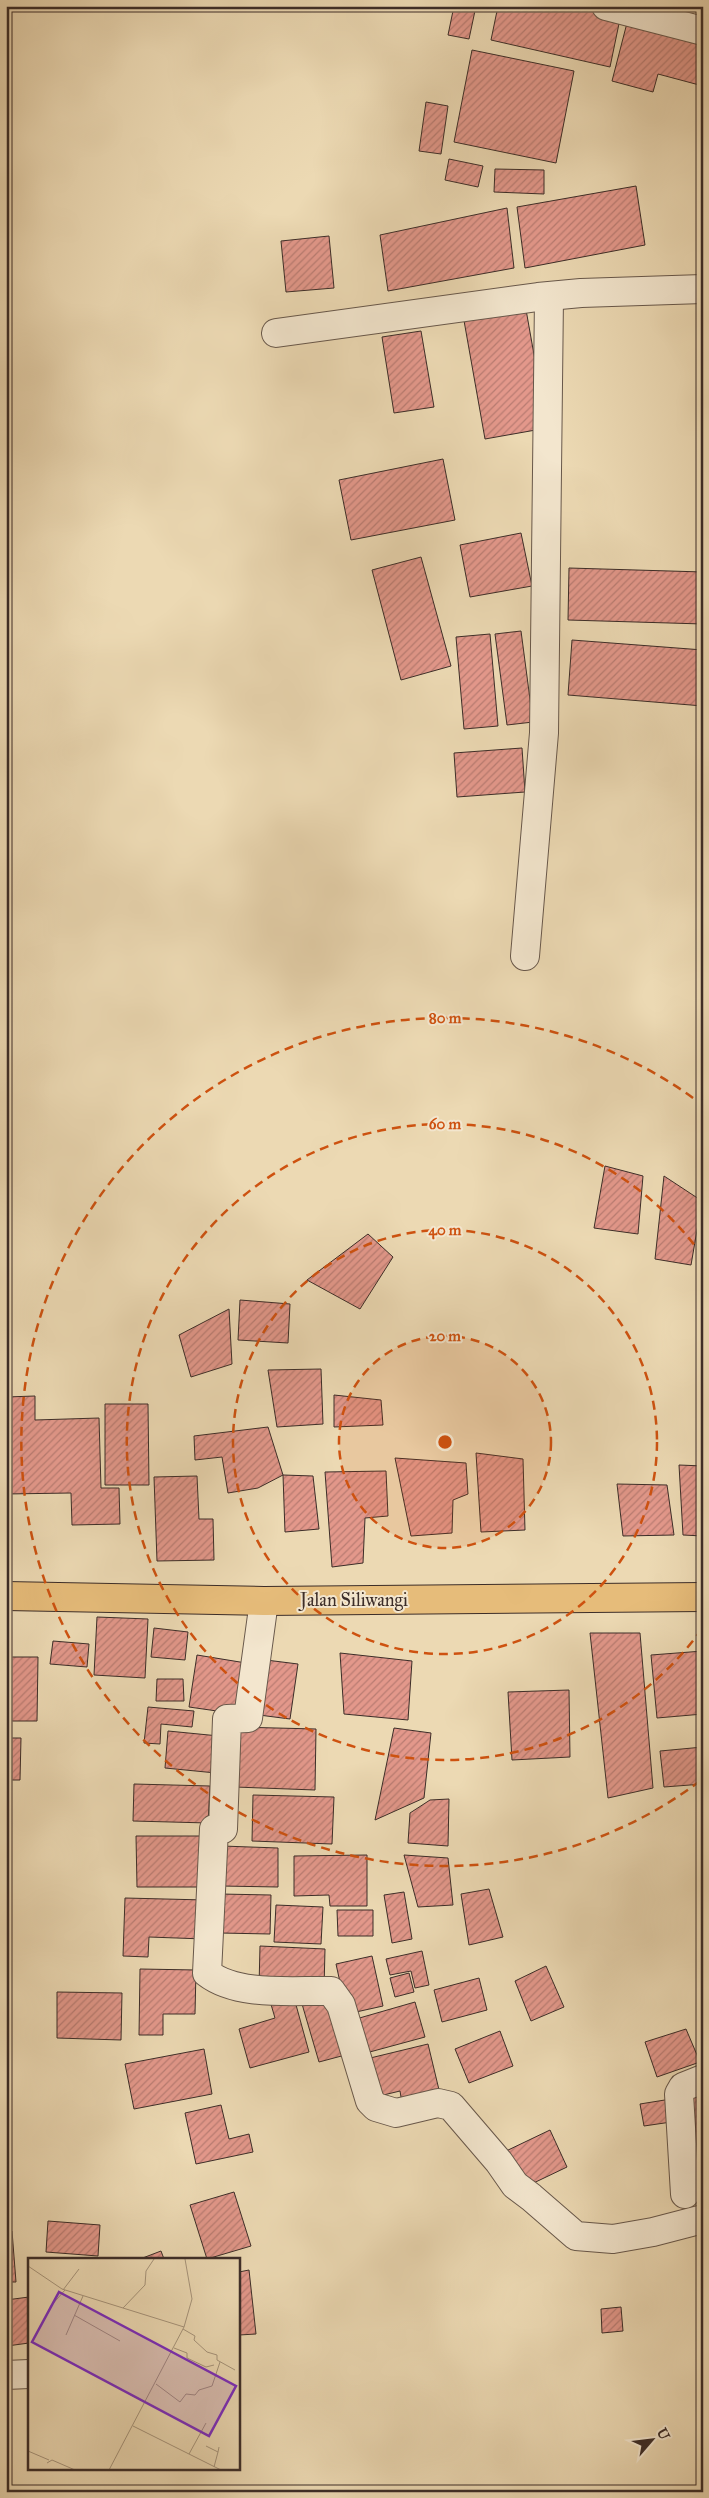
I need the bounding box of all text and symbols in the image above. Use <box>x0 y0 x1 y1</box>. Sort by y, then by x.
text: 80 m <box>429 1009 462 1027</box>
text: 60 m <box>429 1115 462 1133</box>
text: 40 m <box>429 1221 462 1240</box>
text: 20 m <box>429 1327 461 1345</box>
centre of rings <box>436 1433 454 1451</box>
street label: Jalan Siliwangi <box>298 1589 408 1612</box>
inset map <box>28 2258 240 2470</box>
north arrow <box>626 2416 676 2466</box>
text: U <box>653 2425 674 2444</box>

